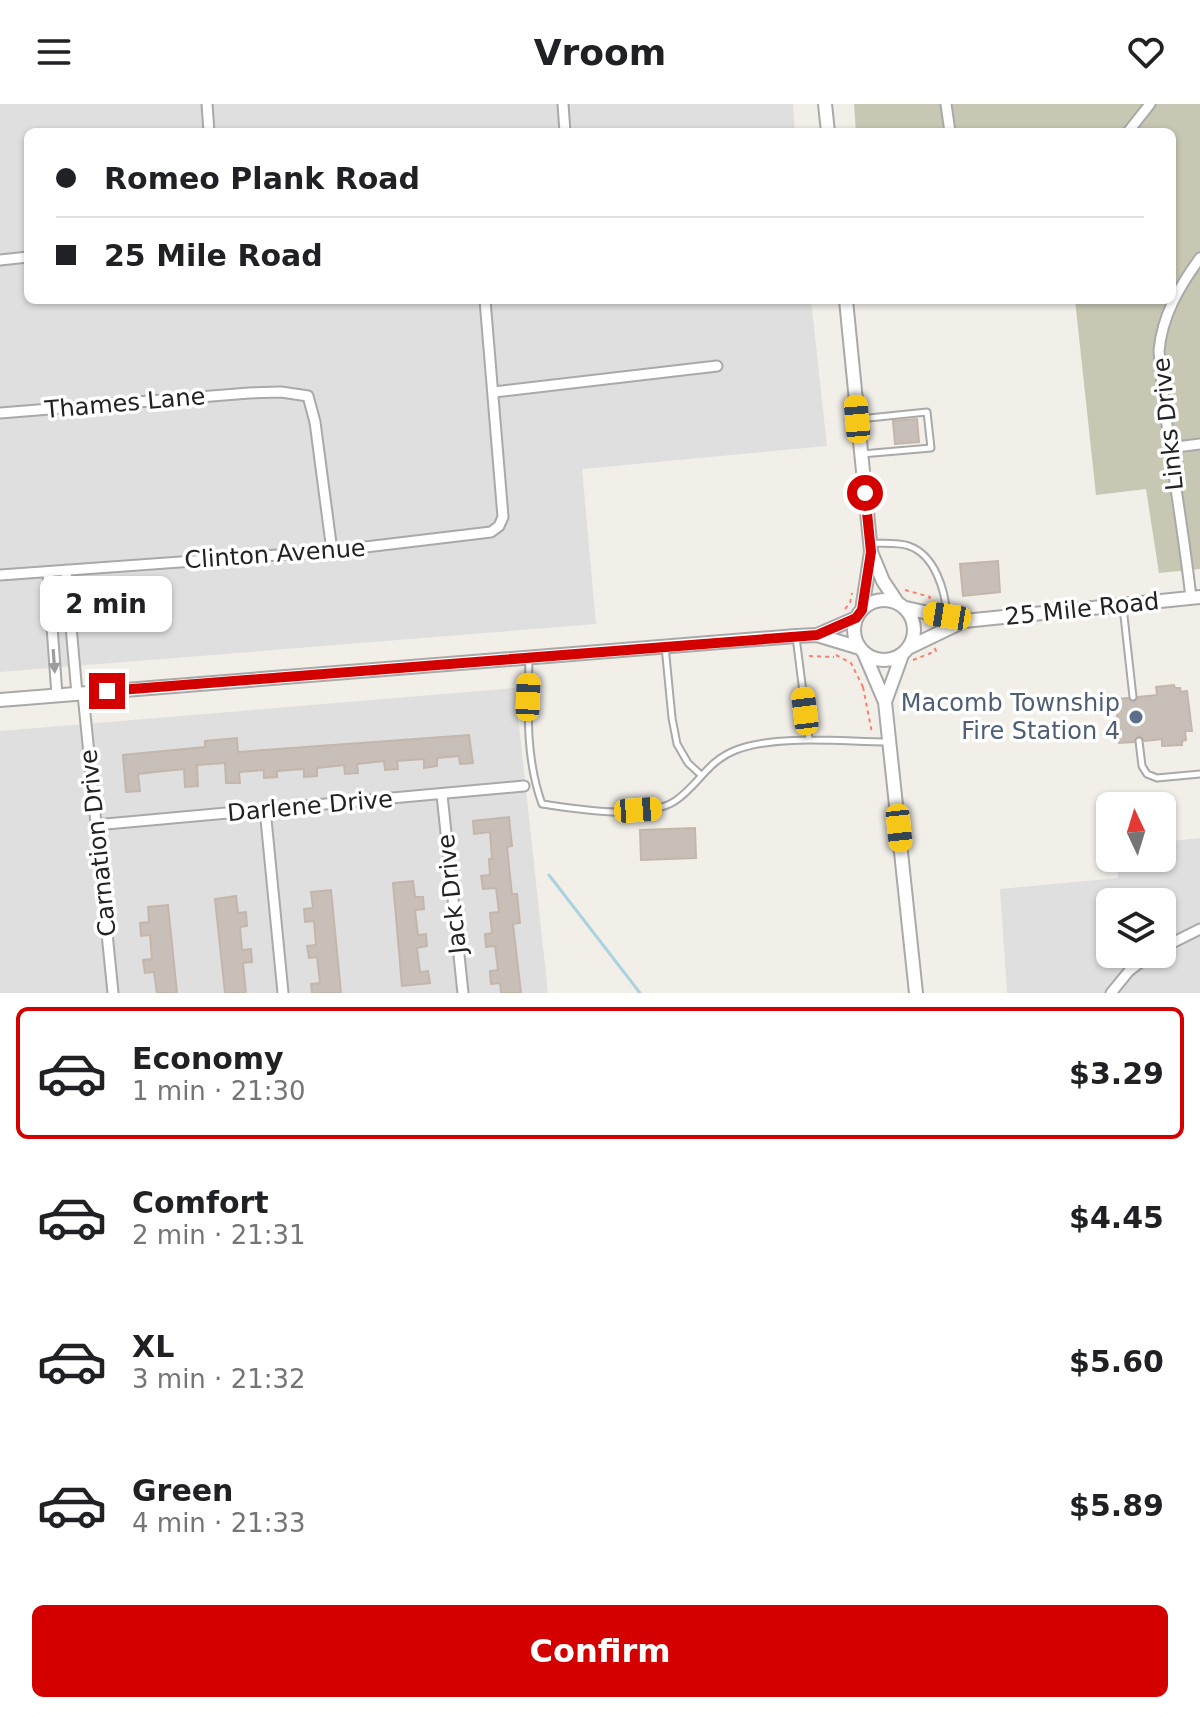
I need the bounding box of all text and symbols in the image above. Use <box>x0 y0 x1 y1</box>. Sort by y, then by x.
icon: menu <box>32 30 76 74</box>
icon: heart <box>1124 30 1168 74</box>
text: Vroom <box>534 32 666 73</box>
text: Romeo Plank Road <box>104 161 420 196</box>
text: 25 Mile Road <box>104 238 323 273</box>
street label: Links Drive <box>1147 356 1189 492</box>
street label: Thames Lane <box>43 382 206 424</box>
car <box>843 394 871 444</box>
route start <box>847 475 883 511</box>
street label: Clinton Avenue <box>184 534 366 574</box>
callout: 2 min <box>41 575 173 631</box>
street label: 25 Mile Road <box>1004 587 1160 631</box>
text: 2 min <box>65 589 147 619</box>
car <box>921 600 973 632</box>
one-way arrow <box>48 649 61 674</box>
route end <box>89 673 125 709</box>
car <box>515 673 541 721</box>
car <box>790 686 820 736</box>
place label: Macomb Township Fire Station 4 <box>901 689 1120 745</box>
marker: Macomb Township Fire Station 4 <box>1127 708 1145 726</box>
street label: Carnation Drive <box>74 748 122 938</box>
street label: Darlene Drive <box>226 785 394 827</box>
north arrow <box>1096 792 1176 872</box>
map controls <box>1096 792 1176 968</box>
car <box>613 796 663 824</box>
car <box>885 803 913 853</box>
street label: Jack Drive <box>432 833 472 957</box>
button: layers <box>1096 888 1176 968</box>
icon: car <box>36 1037 108 1109</box>
text: Economy <box>132 1041 284 1076</box>
text: $3.29 <box>1069 1056 1164 1091</box>
text: 1 min · 21:30 <box>132 1076 306 1106</box>
icon: car <box>36 1181 108 1253</box>
text: Comfort <box>132 1185 269 1220</box>
text: $4.45 <box>1069 1200 1164 1235</box>
text: 2 min · 21:31 <box>132 1220 306 1250</box>
icon: car <box>36 1325 108 1397</box>
text: XL <box>132 1329 174 1364</box>
text: $5.60 <box>1069 1344 1164 1379</box>
text: 3 min · 21:32 <box>132 1364 306 1394</box>
icon: car <box>36 1469 108 1541</box>
text: Green <box>132 1473 233 1508</box>
text: $5.89 <box>1069 1488 1164 1523</box>
text: 4 min · 21:33 <box>132 1508 306 1538</box>
button: Confirm <box>32 1605 1168 1697</box>

